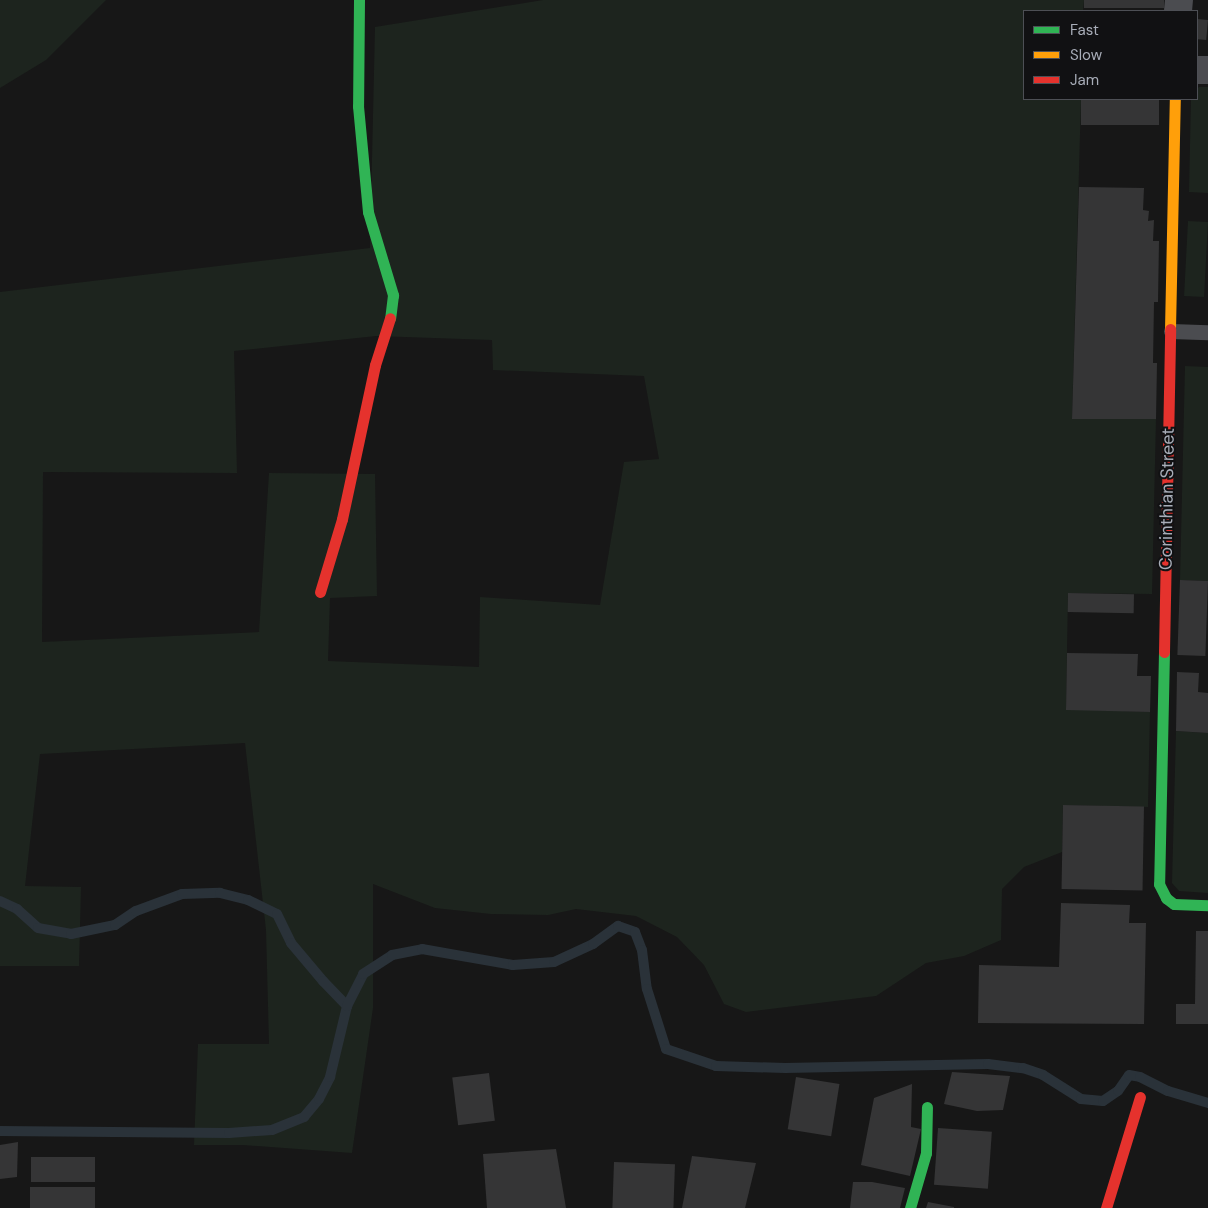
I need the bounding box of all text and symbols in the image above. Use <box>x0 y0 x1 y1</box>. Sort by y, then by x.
legend <box>1023 10 1198 100</box>
text: Fast <box>1070 20 1099 40</box>
text: Slow <box>1070 45 1102 65</box>
text: Jam <box>1070 70 1099 90</box>
street label: Corinthian Street <box>1155 428 1179 570</box>

